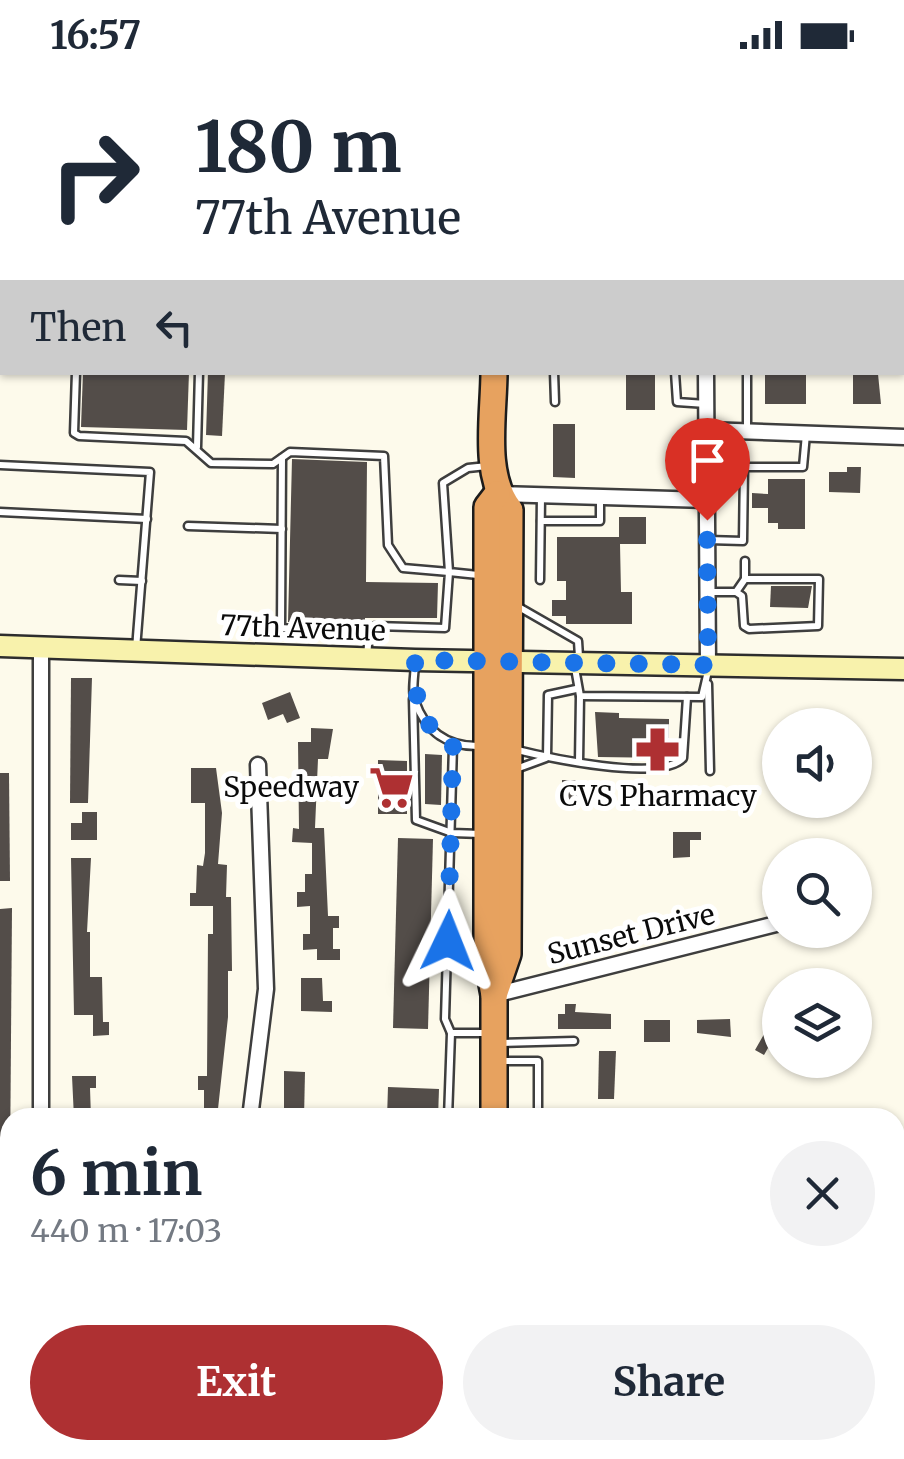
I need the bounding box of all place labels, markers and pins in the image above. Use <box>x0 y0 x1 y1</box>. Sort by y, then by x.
pin <box>665 418 750 521</box>
pharmacy icon: CVS Pharmacy <box>634 726 682 774</box>
supermarket icon: Speedway <box>368 763 416 811</box>
place label: Speedway <box>223 769 360 805</box>
place label: CVS Pharmacy <box>559 778 757 814</box>

